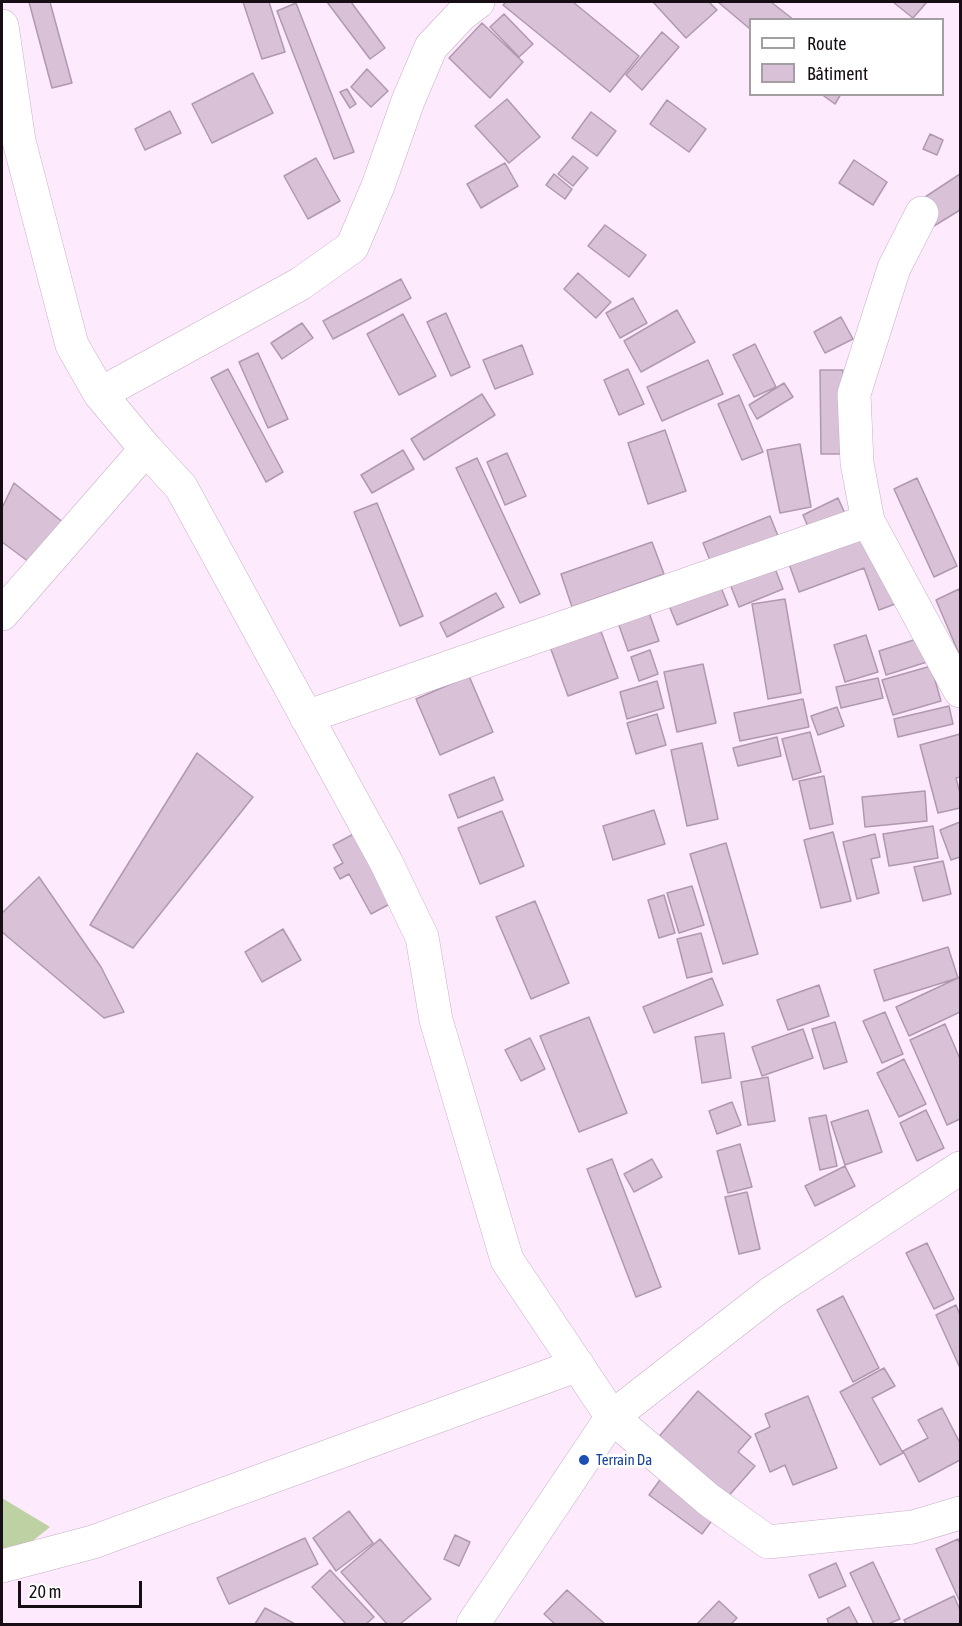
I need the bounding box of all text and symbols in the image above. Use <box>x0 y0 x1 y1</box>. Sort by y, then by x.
legend <box>749 18 944 96</box>
text: Route <box>807 33 846 54</box>
text: Bâtiment <box>807 63 868 84</box>
place label: Terrain Da <box>596 1451 652 1469</box>
marker: Terrain Da <box>577 1453 591 1467</box>
scale bar <box>21 1569 146 1607</box>
text: 20 m <box>29 1581 61 1602</box>

